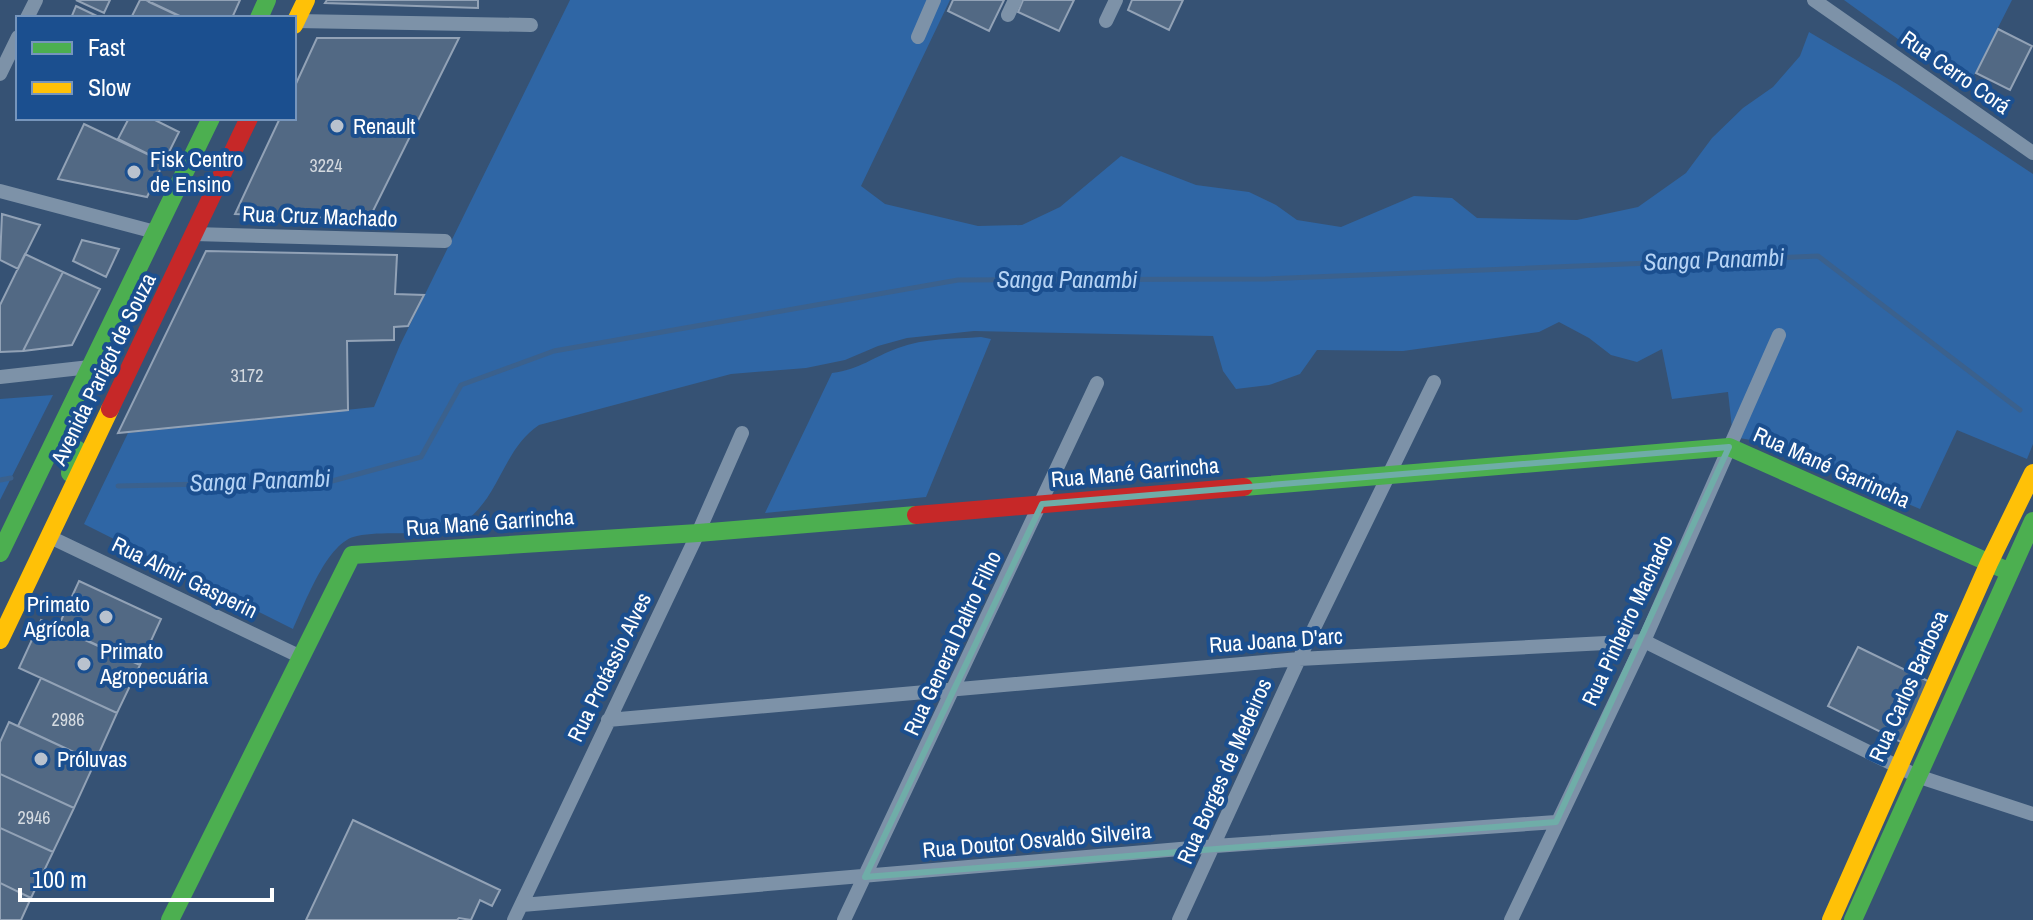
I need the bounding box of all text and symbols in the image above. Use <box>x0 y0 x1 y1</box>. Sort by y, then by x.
legend <box>16 16 296 120</box>
street label: Rua Cerro Corá <box>1895 23 2017 121</box>
text: Fast <box>88 31 126 63</box>
text: Slow <box>88 71 131 103</box>
place label: Renault <box>353 111 415 141</box>
marker: Renault <box>328 117 346 135</box>
place label: Fisk Centro de Ensino <box>150 144 243 199</box>
house number: 3224 <box>310 153 342 178</box>
marker: Fisk Centro de Ensino <box>125 163 143 181</box>
street label: Rua Cruz Machado <box>242 198 398 234</box>
water label: Sanga Panambi <box>1643 241 1786 277</box>
water label: Sanga Panambi <box>996 263 1138 295</box>
street label: Avenida Parigot de Souza <box>43 268 163 471</box>
house number: 3172 <box>231 363 263 388</box>
street label: Rua Mané Garrincha <box>1749 419 1915 515</box>
street label: Rua Mané Garrincha <box>1050 450 1220 494</box>
water label: Sanga Panambi <box>189 462 332 498</box>
street label: Rua Mané Garrincha <box>405 501 575 543</box>
street label: Rua Almir Gasperin <box>107 529 263 625</box>
street label: Rua Pinheiro Machado <box>1574 530 1680 710</box>
street label: Rua General Daltro Filho <box>896 546 1008 740</box>
street label: Rua Protássio Alves <box>560 587 658 747</box>
place label: Primato Agrícola <box>23 589 90 644</box>
street label: Rua Carlos Barbosa <box>1861 606 1955 766</box>
marker: Primato Agrícola <box>97 608 115 626</box>
street label: Rua Joana D'arc <box>1208 620 1344 660</box>
place label: Primato Agropecuária <box>99 636 208 691</box>
marker: Primato Agropecuária <box>75 655 93 673</box>
street label: Rua Borges de Medeiros <box>1170 673 1278 869</box>
house number: 2986 <box>52 707 84 732</box>
place label: Próluvas <box>57 744 127 774</box>
marker: Próluvas <box>32 750 50 768</box>
house number: 2946 <box>18 805 50 830</box>
street label: Rua Doutor Osvaldo Silveira <box>921 815 1153 865</box>
scale bar <box>20 852 272 902</box>
text: 100 m <box>32 863 87 895</box>

